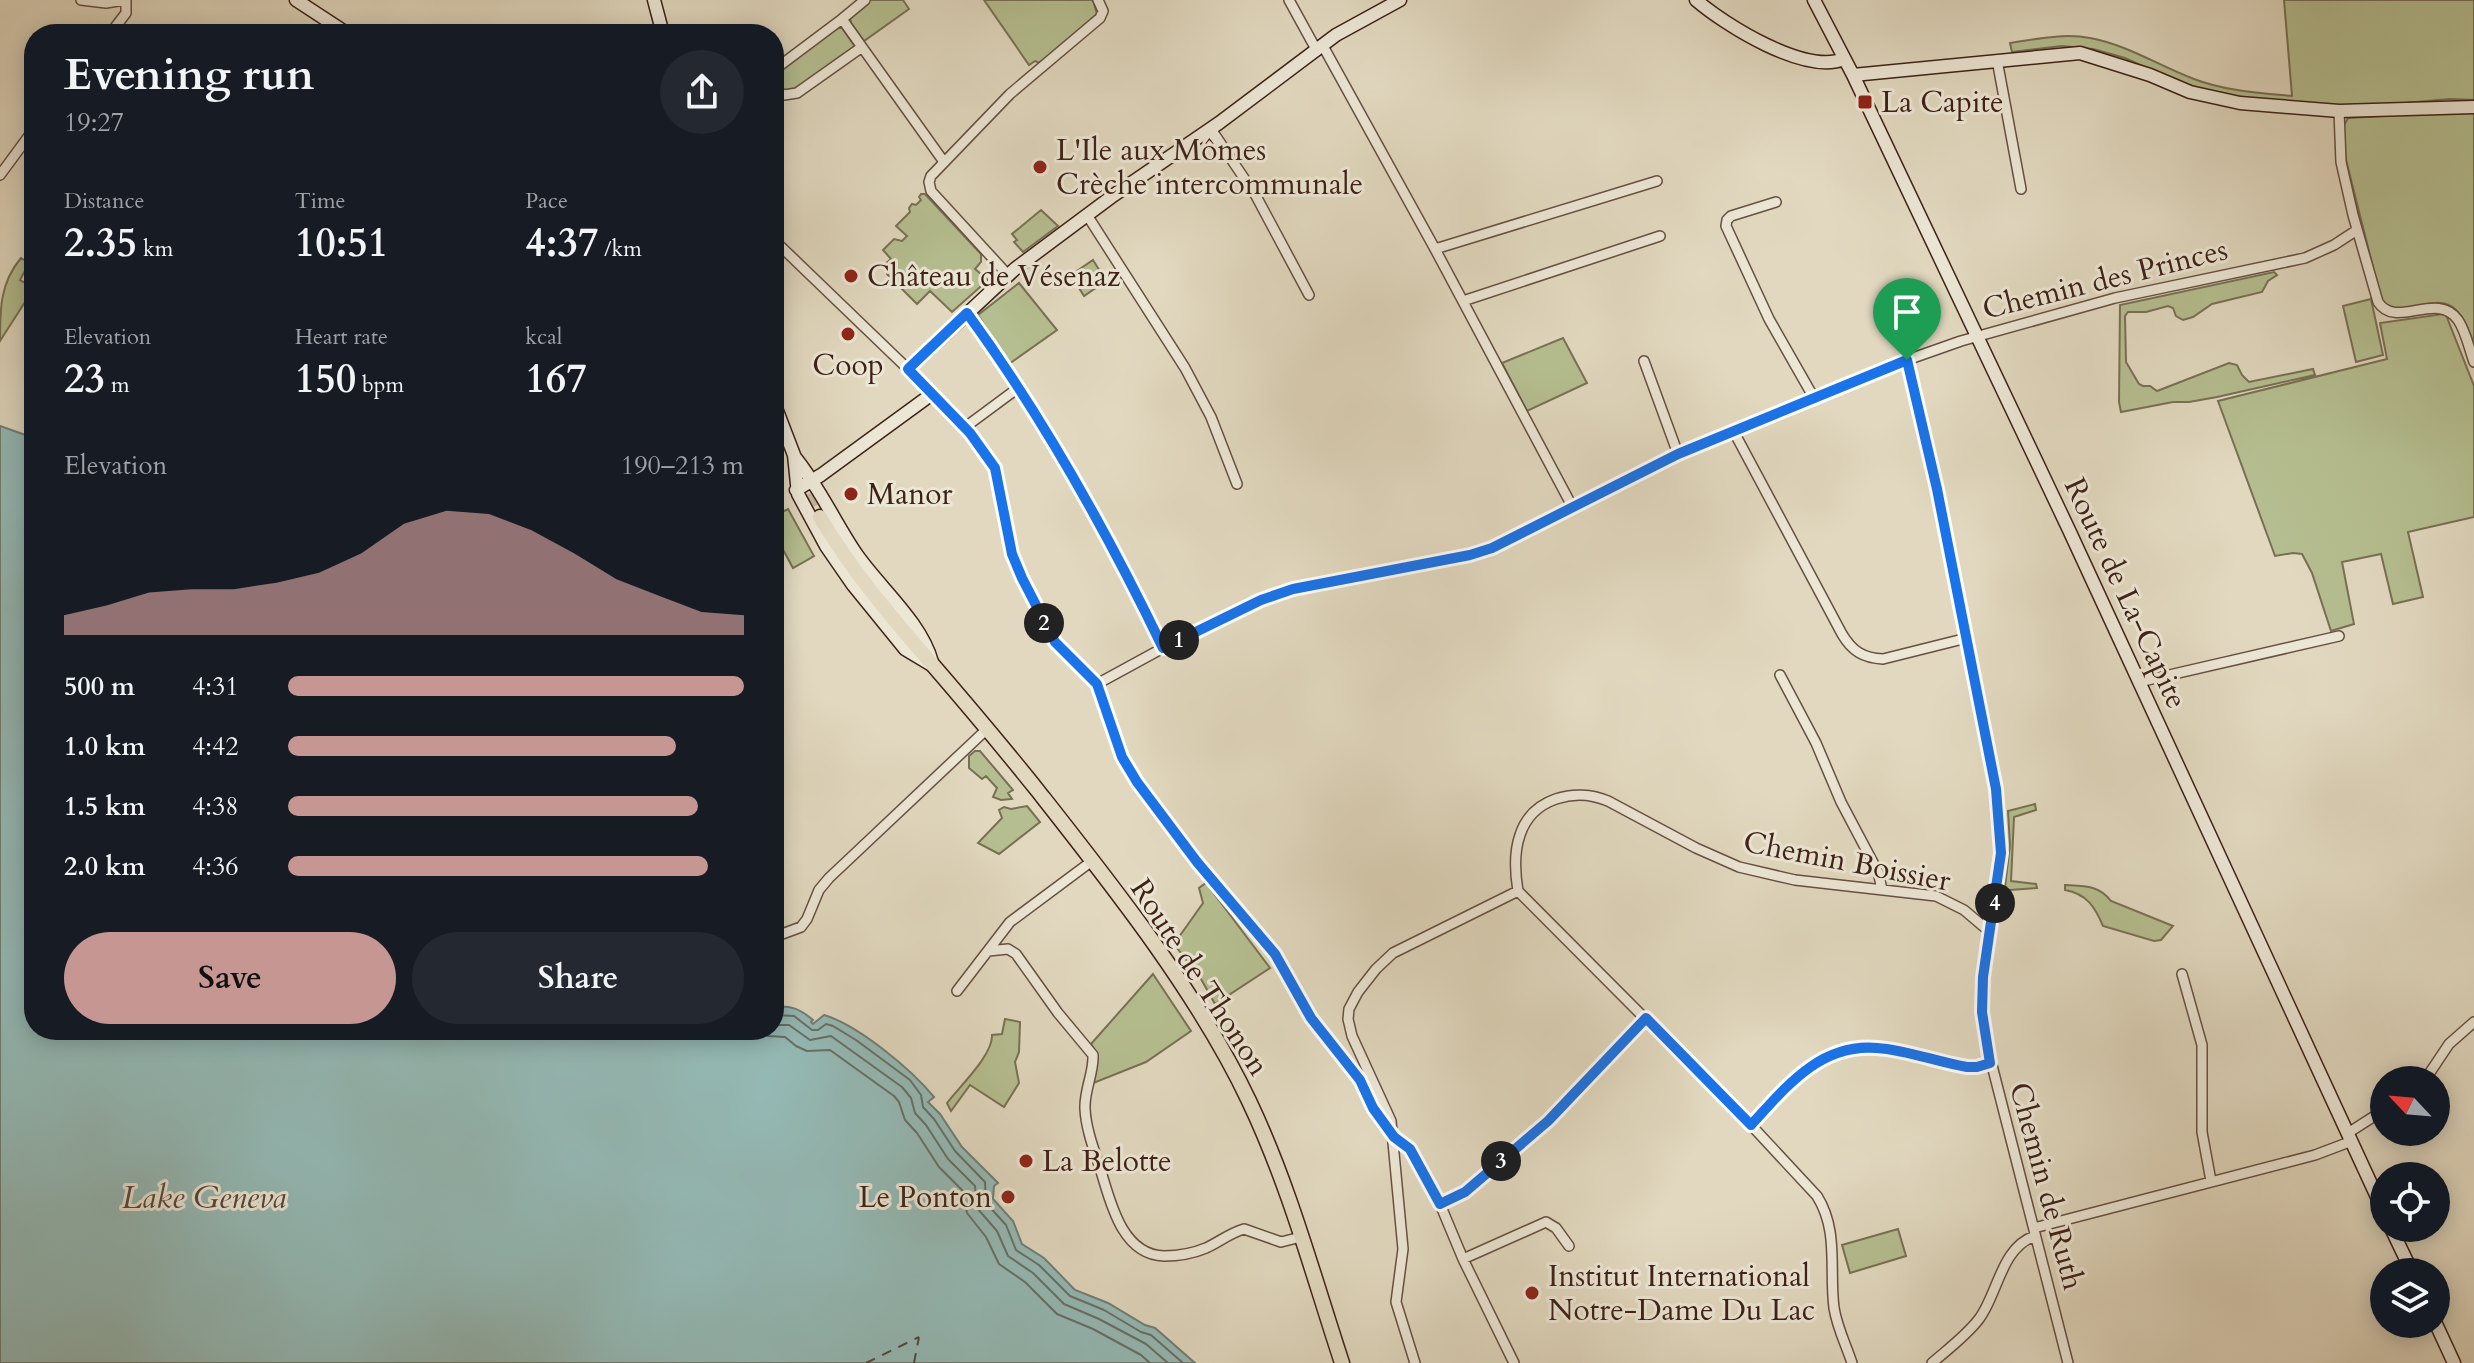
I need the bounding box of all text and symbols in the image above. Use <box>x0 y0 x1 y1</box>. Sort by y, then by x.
text: Evening run <box>64 45 314 105</box>
button: share <box>660 50 744 134</box>
place label: La Capite <box>1881 82 2004 123</box>
marker: La Capite <box>1856 93 1874 111</box>
text: 19:27 <box>64 105 124 140</box>
place label: L'Ile aux Mômes Crèche intercommunale <box>1056 130 1363 205</box>
marker: L'Ile aux Mômes Crèche intercommunale <box>1031 158 1049 176</box>
text: Distance <box>64 186 144 216</box>
text: Time <box>295 186 346 216</box>
text: Pace <box>525 186 568 216</box>
text: 2.35 <box>64 216 137 271</box>
text: 10:51 <box>295 216 388 271</box>
text: 4:37 <box>525 216 598 271</box>
street label: Chemin des Princes <box>1978 229 2232 330</box>
text: km <box>137 234 173 264</box>
text: /km <box>598 234 642 264</box>
place label: Château de Vésenaz <box>867 256 1121 297</box>
marker: Château de Vésenaz <box>842 267 860 285</box>
pin <box>1873 278 1941 360</box>
icon: arrive <box>1885 290 1929 334</box>
text: Elevation <box>64 322 151 352</box>
text: Heart rate <box>295 322 388 352</box>
text: kcal <box>525 322 562 352</box>
marker: Coop <box>839 325 857 343</box>
place label: Coop <box>812 345 884 386</box>
text: 23 <box>64 352 105 407</box>
text: 150 <box>295 352 356 407</box>
text: 167 <box>525 352 587 407</box>
text: m <box>105 370 130 400</box>
text: bpm <box>356 370 404 400</box>
text: Elevation <box>64 448 167 483</box>
text: 190–213 m <box>621 448 744 483</box>
street label: Route de La-Capite <box>2054 471 2197 715</box>
place label: Manor <box>867 474 952 515</box>
marker: Manor <box>842 485 860 503</box>
pin: 2 <box>1024 603 1064 643</box>
text: 2 <box>1038 608 1050 638</box>
pin: 1 <box>1159 620 1199 660</box>
text: 1 <box>1173 625 1185 655</box>
text: 500 m <box>64 669 135 704</box>
text: 4:31 <box>192 669 239 704</box>
text: 1.0 km <box>64 729 145 764</box>
text: 4:42 <box>192 729 239 764</box>
text: 1.5 km <box>64 789 145 824</box>
text: 4:38 <box>192 789 239 824</box>
street label: Chemin Boissier <box>1740 821 1954 902</box>
text: 2.0 km <box>64 849 145 884</box>
text: 4:36 <box>192 849 239 884</box>
street label: Route de Thonon <box>1120 871 1279 1084</box>
pin: 4 <box>1975 883 2015 923</box>
text: 4 <box>1989 888 2001 918</box>
button: Save <box>64 932 396 1024</box>
button: Share <box>412 932 744 1024</box>
north arrow <box>2370 1066 2450 1146</box>
map controls <box>2370 1066 2450 1338</box>
street label: Chemin de Ruth <box>1999 1078 2094 1295</box>
place label: La Belotte <box>1042 1141 1172 1182</box>
pin: 3 <box>1481 1141 1521 1181</box>
text: 3 <box>1495 1146 1507 1176</box>
marker: La Belotte <box>1017 1152 1035 1170</box>
button: locate <box>2370 1162 2450 1242</box>
water label: Lake Geneva <box>122 1176 286 1220</box>
place label: Le Ponton <box>858 1177 992 1218</box>
marker: Le Ponton <box>999 1188 1017 1206</box>
place label: Institut International Notre-Dame Du Lac <box>1548 1256 1815 1331</box>
button: layers <box>2370 1258 2450 1338</box>
marker: Institut International Notre-Dame Du Lac <box>1523 1284 1541 1302</box>

